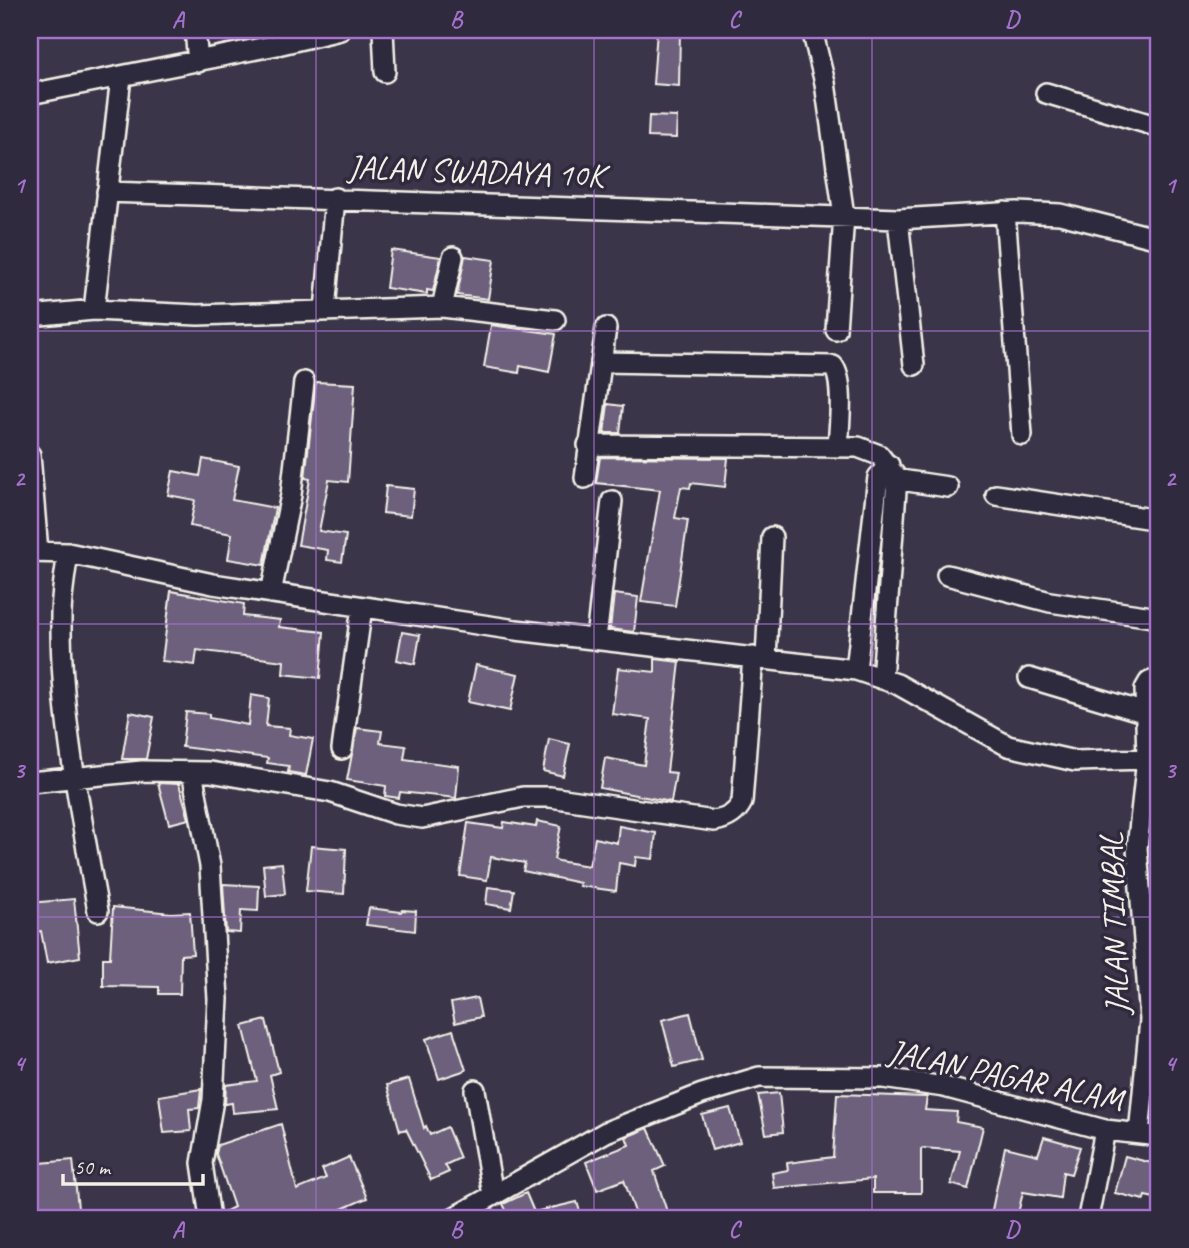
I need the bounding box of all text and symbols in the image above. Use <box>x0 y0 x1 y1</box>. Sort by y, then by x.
text: A <box>172 5 186 34</box>
text: B <box>450 5 464 34</box>
text: C <box>729 5 743 34</box>
text: D <box>1005 5 1021 34</box>
street label: JALAN SWADAYA 10K <box>345 145 611 197</box>
text: 1 <box>14 171 27 200</box>
text: 1 <box>1165 171 1178 200</box>
text: 2 <box>14 464 27 493</box>
text: 2 <box>1165 464 1178 493</box>
text: 3 <box>14 756 27 785</box>
text: 3 <box>1165 756 1178 785</box>
street label: JALAN TIMBAL <box>1090 832 1138 1017</box>
street label: JALAN PAGAR ALAM <box>883 1029 1129 1121</box>
text: 4 <box>14 1049 27 1078</box>
text: 4 <box>1165 1049 1178 1078</box>
scale bar <box>63 1143 203 1187</box>
text: 50 m <box>74 1154 112 1180</box>
text: A <box>172 1215 186 1244</box>
text: B <box>450 1215 464 1244</box>
text: C <box>729 1215 743 1244</box>
text: D <box>1005 1215 1021 1244</box>

